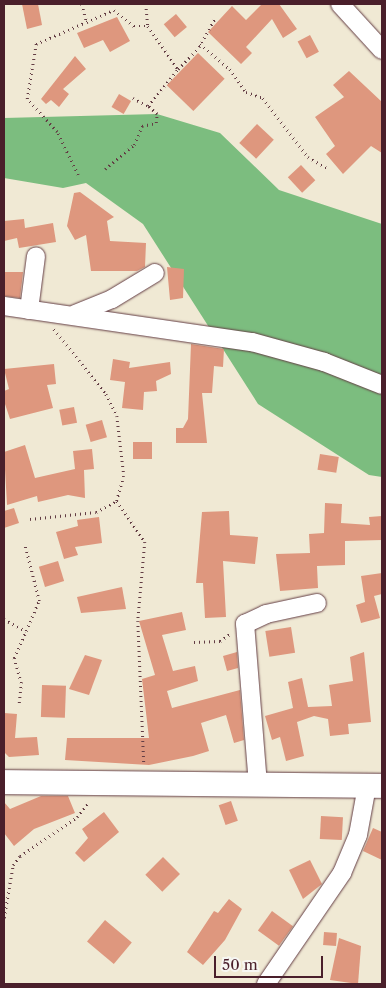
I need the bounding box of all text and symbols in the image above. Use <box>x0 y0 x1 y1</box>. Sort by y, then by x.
scale bar <box>216 946 325 978</box>
text: 50 m <box>222 955 258 974</box>

